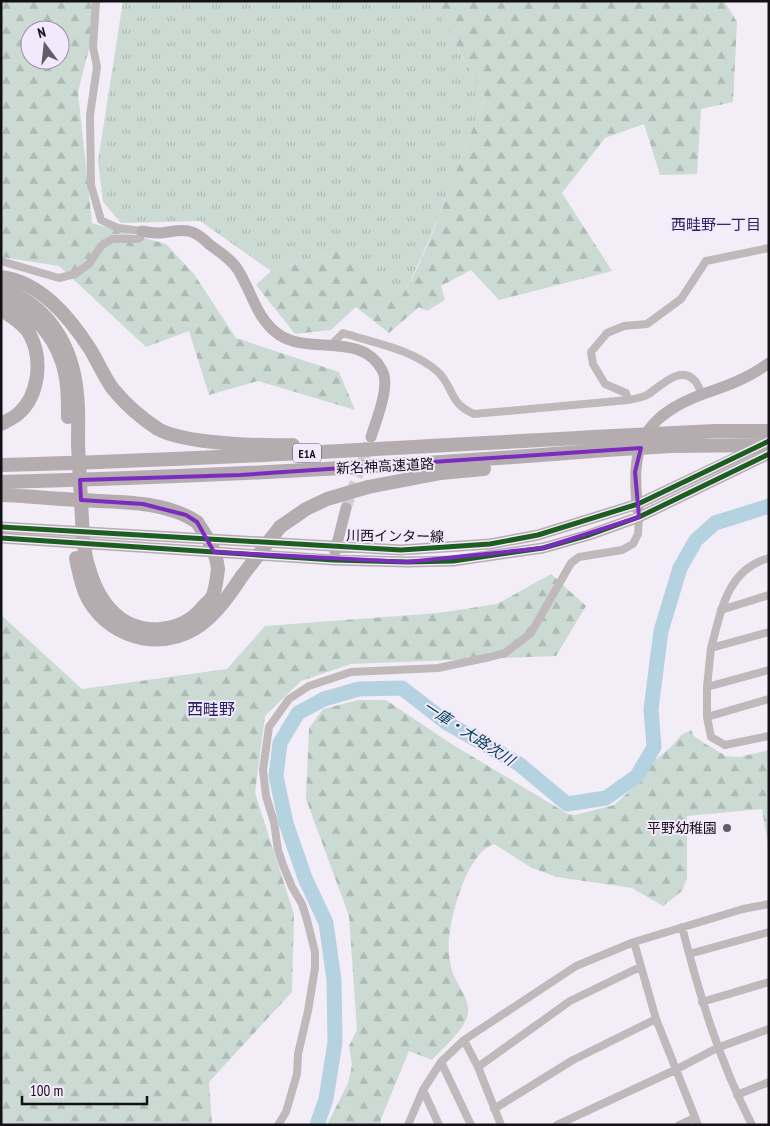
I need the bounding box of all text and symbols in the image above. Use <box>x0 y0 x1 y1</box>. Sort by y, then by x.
north arrow <box>20 20 70 70</box>
text: N <box>36 23 48 42</box>
district label: 西畦野一丁目 <box>671 215 761 234</box>
road number: E1A <box>293 443 321 462</box>
street label: 新名神高速道路 <box>336 454 434 478</box>
street label: 川西インター線 <box>346 526 444 546</box>
water label: 一庫・大路次川 <box>420 696 520 771</box>
district label: 西畦野 <box>187 699 235 719</box>
place label: 平野幼稚園 <box>647 819 717 837</box>
marker: 平野幼稚園 <box>721 822 733 834</box>
scale bar <box>22 1074 148 1106</box>
text: 100 m <box>30 1081 63 1100</box>

